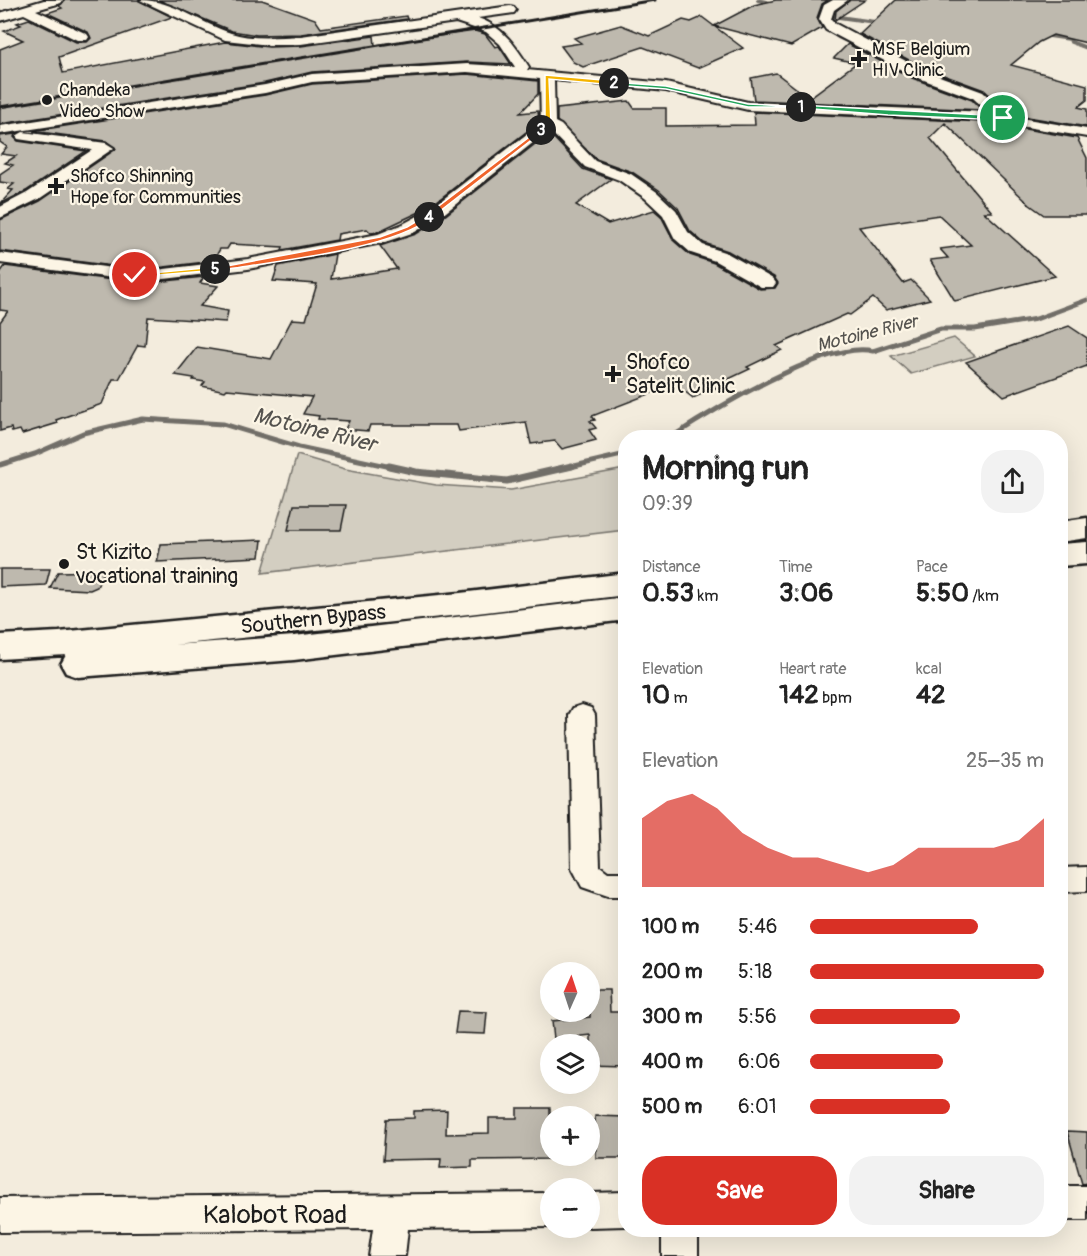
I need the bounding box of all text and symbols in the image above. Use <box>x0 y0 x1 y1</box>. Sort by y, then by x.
place label: MSF Belgium HIV Clinic <box>872 38 970 82</box>
marker: MSF Belgium HIV Clinic <box>850 50 868 68</box>
pin: 2 <box>599 68 629 98</box>
text: 2 <box>610 73 618 93</box>
place label: Chandeka Video Show <box>59 79 145 123</box>
pin: 1 <box>786 92 816 122</box>
pin <box>977 92 1028 143</box>
marker: Chandeka Video Show <box>40 93 54 107</box>
text: 1 <box>798 97 804 117</box>
icon: arrive <box>986 101 1019 134</box>
pin: 3 <box>526 115 556 145</box>
text: 3 <box>537 120 545 140</box>
place label: Shofco Shinning Hope for Communities <box>70 165 241 209</box>
marker: Shofco Shinning Hope for Communities <box>47 177 65 195</box>
pin: 4 <box>414 202 444 232</box>
text: 4 <box>424 207 434 227</box>
pin <box>109 249 160 300</box>
pin: 5 <box>200 254 230 284</box>
icon: check <box>118 258 151 291</box>
text: 5 <box>211 259 219 279</box>
water label: Motoine River <box>814 309 922 357</box>
place label: Shofco Satelit Clinic <box>626 349 736 400</box>
marker: Shofco Satelit Clinic <box>604 365 622 383</box>
water label: Motoine River <box>250 401 382 460</box>
text: Morning run <box>642 448 809 489</box>
button: share <box>981 450 1044 513</box>
text: 09:39 <box>642 491 693 516</box>
place label: St Kizito vocational training <box>75 539 238 590</box>
marker: St Kizito vocational training <box>57 557 71 571</box>
text: Distance <box>642 557 701 577</box>
text: Time <box>779 557 812 577</box>
text: Pace <box>916 557 948 577</box>
text: 0.53 <box>642 577 694 609</box>
text: 3:06 <box>779 577 833 609</box>
text: 5:50 <box>916 577 969 609</box>
text: km <box>694 586 718 606</box>
text: /km <box>969 586 999 606</box>
street label: Southern Bypass <box>239 598 388 641</box>
text: Elevation <box>642 659 703 679</box>
text: Heart rate <box>779 659 846 679</box>
text: kcal <box>916 659 942 679</box>
text: 10 <box>642 679 670 711</box>
text: 142 <box>779 679 819 711</box>
text: 42 <box>916 679 946 711</box>
text: m <box>670 688 688 708</box>
text: bpm <box>819 688 852 708</box>
text: Elevation <box>642 748 718 773</box>
text: 25–35 m <box>966 748 1044 773</box>
text: 100 m <box>642 914 699 939</box>
text: 5:46 <box>738 914 777 939</box>
text: 200 m <box>642 959 703 984</box>
text: 5:18 <box>738 959 772 984</box>
north arrow <box>540 962 600 1022</box>
map controls <box>540 962 600 1238</box>
text: 300 m <box>642 1004 703 1029</box>
text: 5:56 <box>738 1004 777 1029</box>
button: layers <box>540 1034 600 1094</box>
text: 400 m <box>642 1049 703 1074</box>
text: 6:06 <box>738 1049 780 1074</box>
text: 500 m <box>642 1094 702 1119</box>
text: 6:01 <box>738 1094 776 1119</box>
button: + <box>540 1106 600 1166</box>
button: Save <box>642 1156 837 1225</box>
button: Share <box>849 1156 1044 1225</box>
button: − <box>540 1178 600 1238</box>
street label: Kalobot Road <box>203 1199 347 1231</box>

